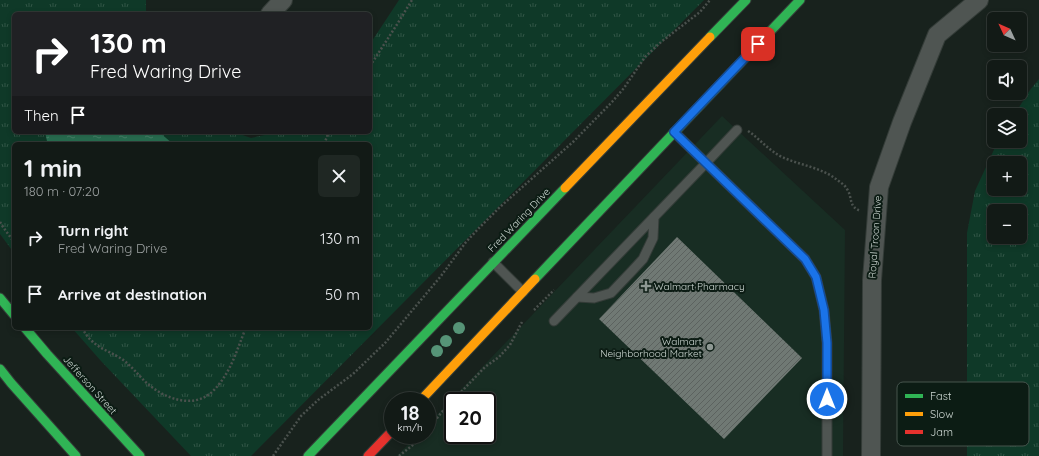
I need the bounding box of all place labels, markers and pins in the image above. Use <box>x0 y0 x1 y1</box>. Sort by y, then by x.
pin <box>741 27 775 61</box>
place label: Walmart Pharmacy <box>654 280 745 293</box>
marker: Walmart Pharmacy <box>641 281 651 291</box>
place label: Walmart Neighborhood Market <box>600 335 703 360</box>
marker: Walmart Neighborhood Market <box>705 342 715 352</box>

